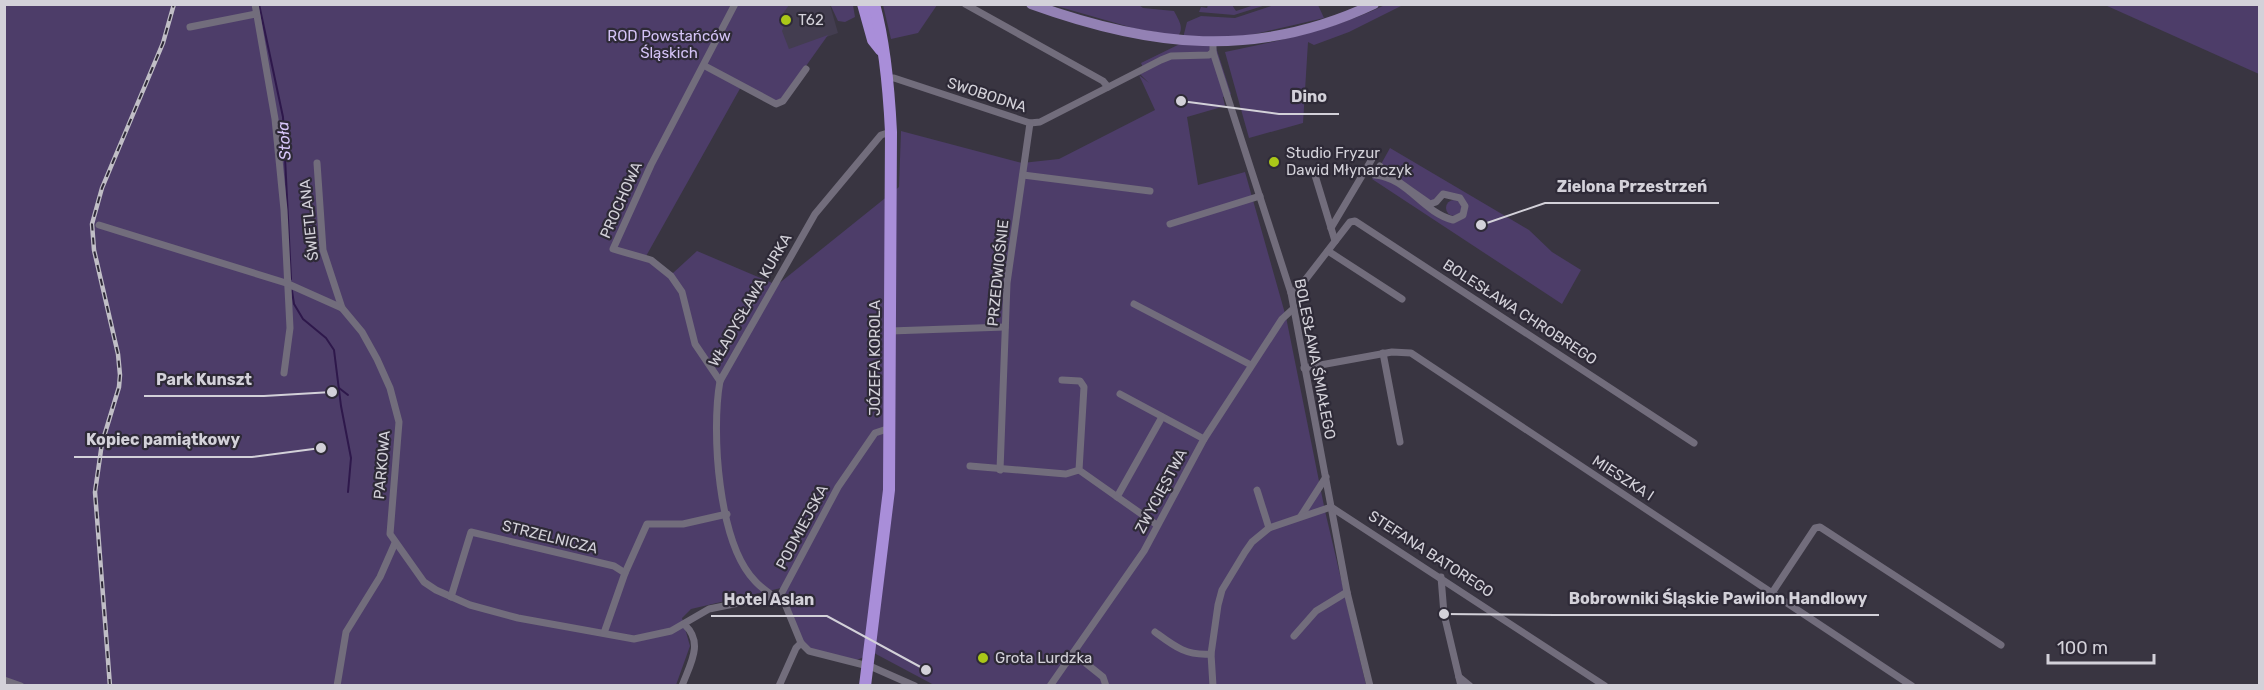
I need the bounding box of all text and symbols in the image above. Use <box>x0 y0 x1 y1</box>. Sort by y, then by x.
place label: T62 <box>798 11 824 29</box>
marker: T62 <box>779 13 793 27</box>
park label: ROD Powstańców Śląskich <box>607 27 731 62</box>
street label: SWOBODNA <box>945 74 1029 116</box>
callout: Dino <box>1279 80 1339 114</box>
text: Dino <box>1291 87 1327 106</box>
water label: Stoła <box>273 121 295 161</box>
place label: Studio Fryzur Dawid Młynarczyk <box>1286 144 1412 179</box>
marker: Studio Fryzur Dawid Młynarczyk <box>1267 155 1281 169</box>
street label: PROCHOWA <box>596 159 646 241</box>
callout: Zielona Przestrzeń <box>1545 169 1719 203</box>
text: Zielona Przestrzeń <box>1557 177 1707 196</box>
street label: ŚWIETLANA <box>296 178 322 262</box>
street label: PRZEDWIOŚNIE <box>983 219 1013 327</box>
street label: WŁADYSŁAWA KURKA <box>705 230 795 370</box>
street label: BOLESŁAWA CHROBREGO <box>1440 255 1600 369</box>
street label: BOLESŁAWA ŚMIAŁEGO <box>1291 277 1339 441</box>
street label: JÓZEFA KOROLA <box>866 300 884 416</box>
callout: Park Kunszt <box>144 362 264 396</box>
text: Park Kunszt <box>156 370 253 389</box>
callout: Kopiec pamiątkowy <box>74 423 252 457</box>
text: Kopiec pamiątkowy <box>86 430 240 449</box>
street label: PARKOWA <box>370 430 394 500</box>
street label: ZWYCIĘSTWA <box>1131 446 1191 536</box>
street label: MIESZKA I <box>1589 451 1657 505</box>
street label: PODMIEJSKA <box>772 482 832 572</box>
street label: STEFANA BATOREGO <box>1365 507 1497 601</box>
street label: STRZELNICZA <box>500 516 600 558</box>
callout: Bobrowniki Śląskie Pawilon Handlowy <box>1556 581 1879 615</box>
callout: Hotel Aslan <box>711 582 827 616</box>
text: Bobrowniki Śląskie Pawilon Handlowy <box>1569 588 1868 608</box>
text: Hotel Aslan <box>724 590 814 609</box>
scale bar <box>2048 627 2154 665</box>
text: 100 m <box>2057 637 2108 659</box>
place label: Grota Lurdzka <box>995 649 1092 667</box>
marker: Grota Lurdzka <box>976 651 990 665</box>

